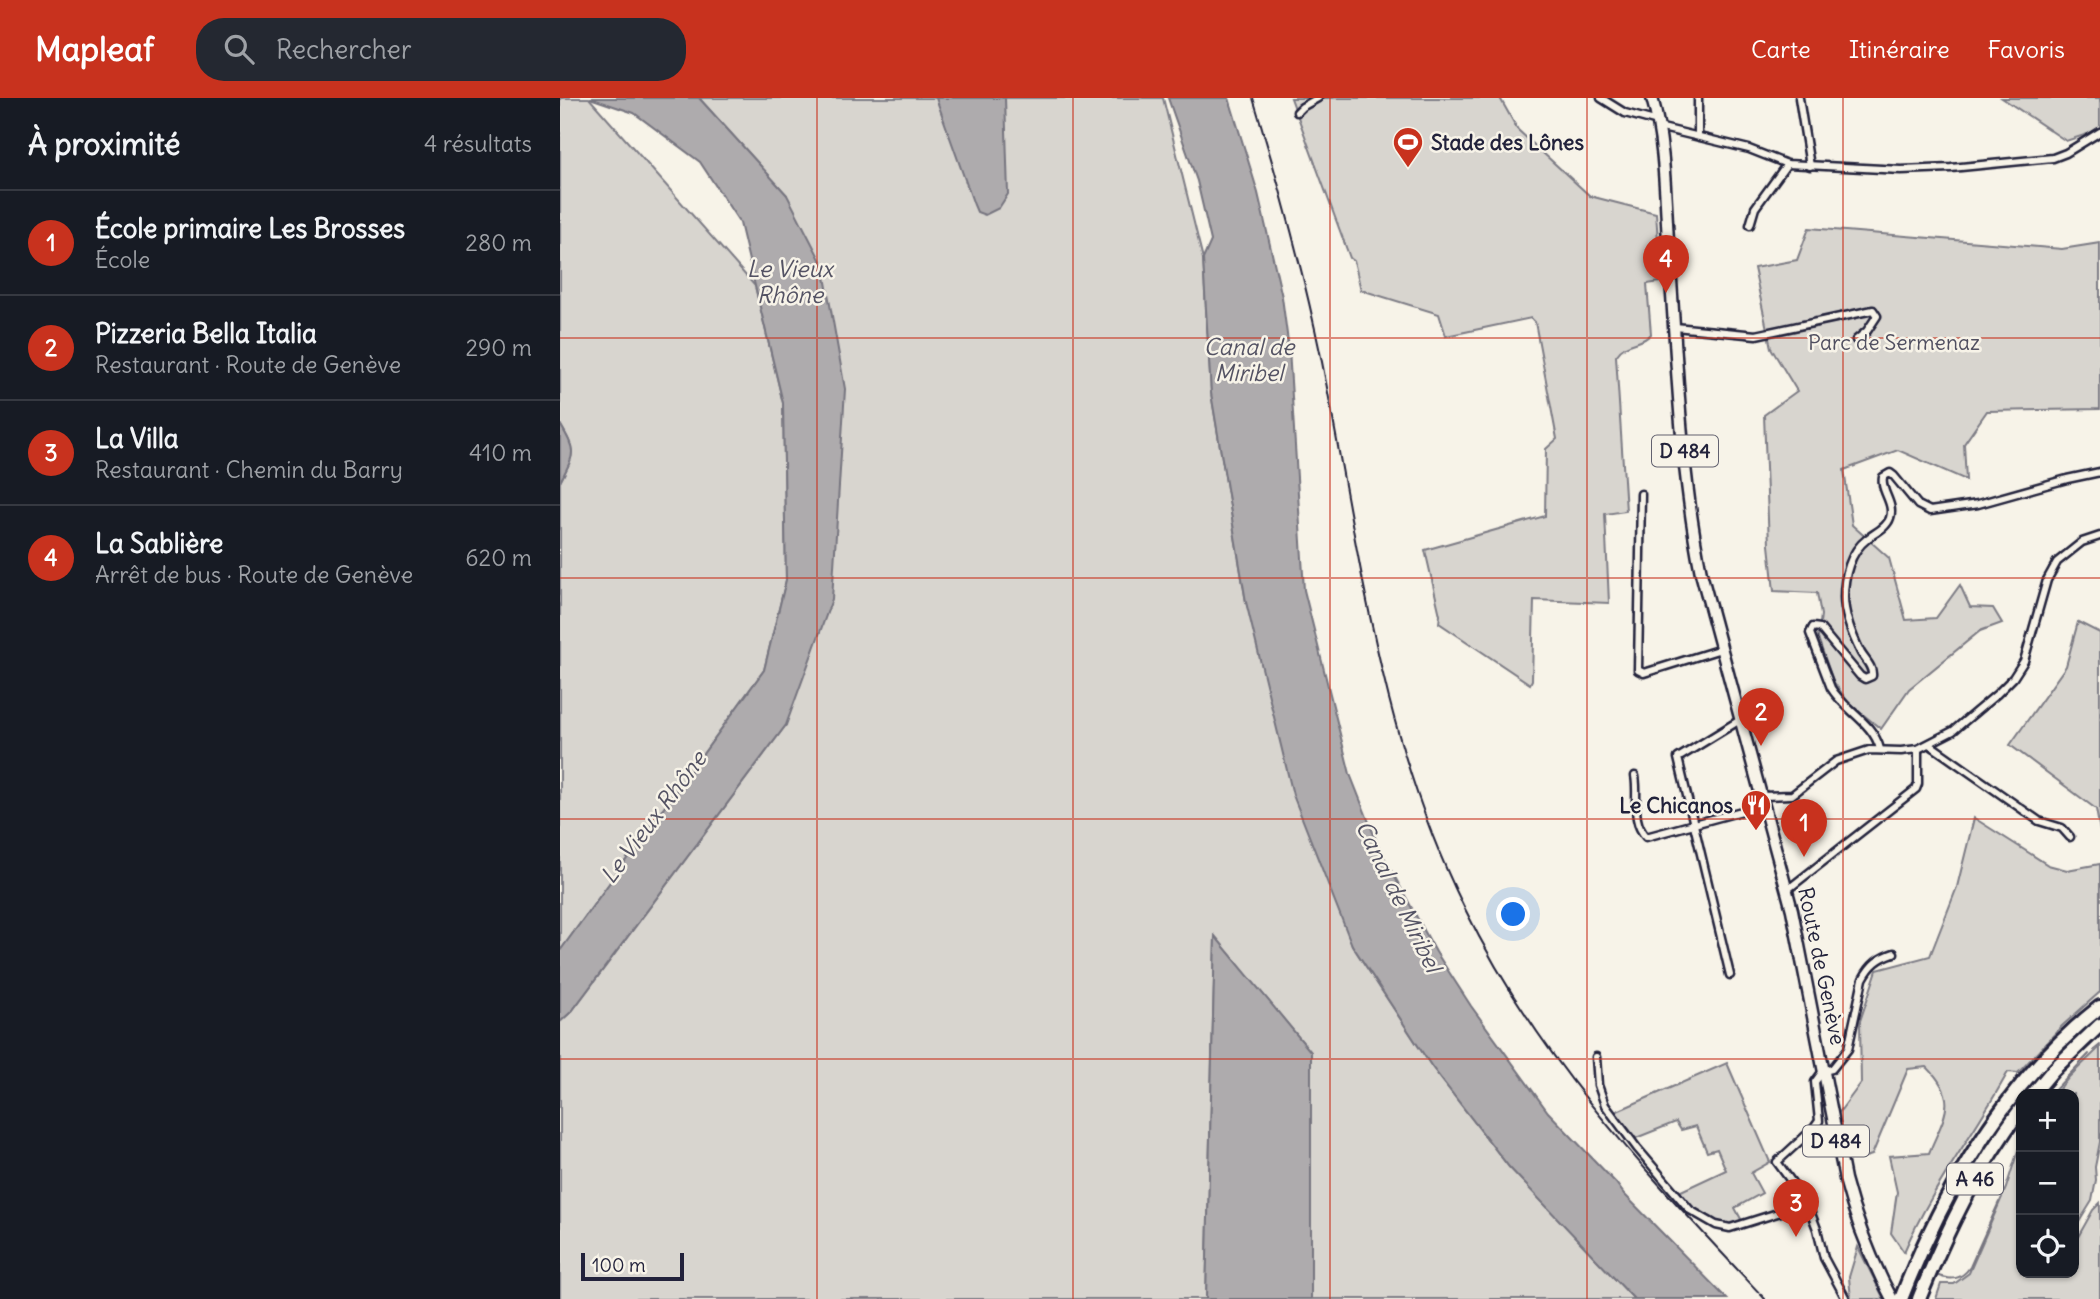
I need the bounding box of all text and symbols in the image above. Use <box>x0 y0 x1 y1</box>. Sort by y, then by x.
search box <box>196 18 686 81</box>
text: Mapleaf <box>35 28 154 70</box>
icon: search <box>220 30 258 68</box>
text: Rechercher <box>276 33 412 66</box>
text: Carte <box>1751 34 1811 64</box>
text: Itinéraire <box>1849 34 1950 64</box>
text: Favoris <box>1988 34 2065 64</box>
text: À proximité <box>28 125 180 163</box>
sports icon: Stade des Lônes <box>1391 125 1425 169</box>
text: 4 résultats <box>424 129 532 158</box>
place label: Stade des Lônes <box>1431 129 1584 156</box>
text: École primaire Les Brosses <box>95 212 405 245</box>
text: 1 <box>46 228 56 257</box>
text: 280 m <box>465 228 532 257</box>
pin: 4 <box>1643 235 1689 293</box>
text: École <box>95 245 150 274</box>
water label: Le Vieux Rhône <box>747 254 835 309</box>
text: Pizzeria Bella Italia <box>95 317 317 350</box>
park label: Parc de Sermenaz <box>1808 329 1980 356</box>
water label: Canal de Miribel <box>1204 332 1296 387</box>
text: 2 <box>45 333 57 362</box>
text: 290 m <box>465 333 532 362</box>
text: Restaurant · Route de Genève <box>95 350 401 379</box>
text: La Villa <box>95 422 179 455</box>
road number: D 484 <box>1652 436 1718 466</box>
text: 3 <box>44 438 58 467</box>
text: 410 m <box>469 438 532 467</box>
text: Restaurant · Chemin du Barry <box>95 455 403 484</box>
text: La Sablière <box>95 527 223 560</box>
text: 4 <box>44 543 58 572</box>
text: 620 m <box>465 543 532 572</box>
text: Arrêt de bus · Route de Genève <box>95 560 413 589</box>
pin: 2 <box>1738 688 1784 746</box>
water label: Le Vieux Rhône <box>594 744 713 889</box>
restaurant icon: Le Chicanos <box>1739 788 1773 832</box>
place label: Le Chicanos <box>1619 792 1733 819</box>
pin: 1 <box>1781 799 1827 857</box>
water label: Canal de Miribel <box>1350 816 1449 979</box>
street label: Route de Genève <box>1792 885 1852 1047</box>
your location <box>1496 897 1530 931</box>
map controls <box>2016 1089 2079 1278</box>
button: + <box>2016 1089 2079 1152</box>
road number: D 484 <box>1803 1126 1869 1156</box>
button: − <box>2016 1152 2079 1215</box>
road number: A 46 <box>1947 1163 2003 1194</box>
pin: 3 <box>1773 1179 1819 1237</box>
button: locate <box>2016 1215 2079 1278</box>
scale bar <box>581 1250 684 1282</box>
text: 100 m <box>592 1253 646 1277</box>

